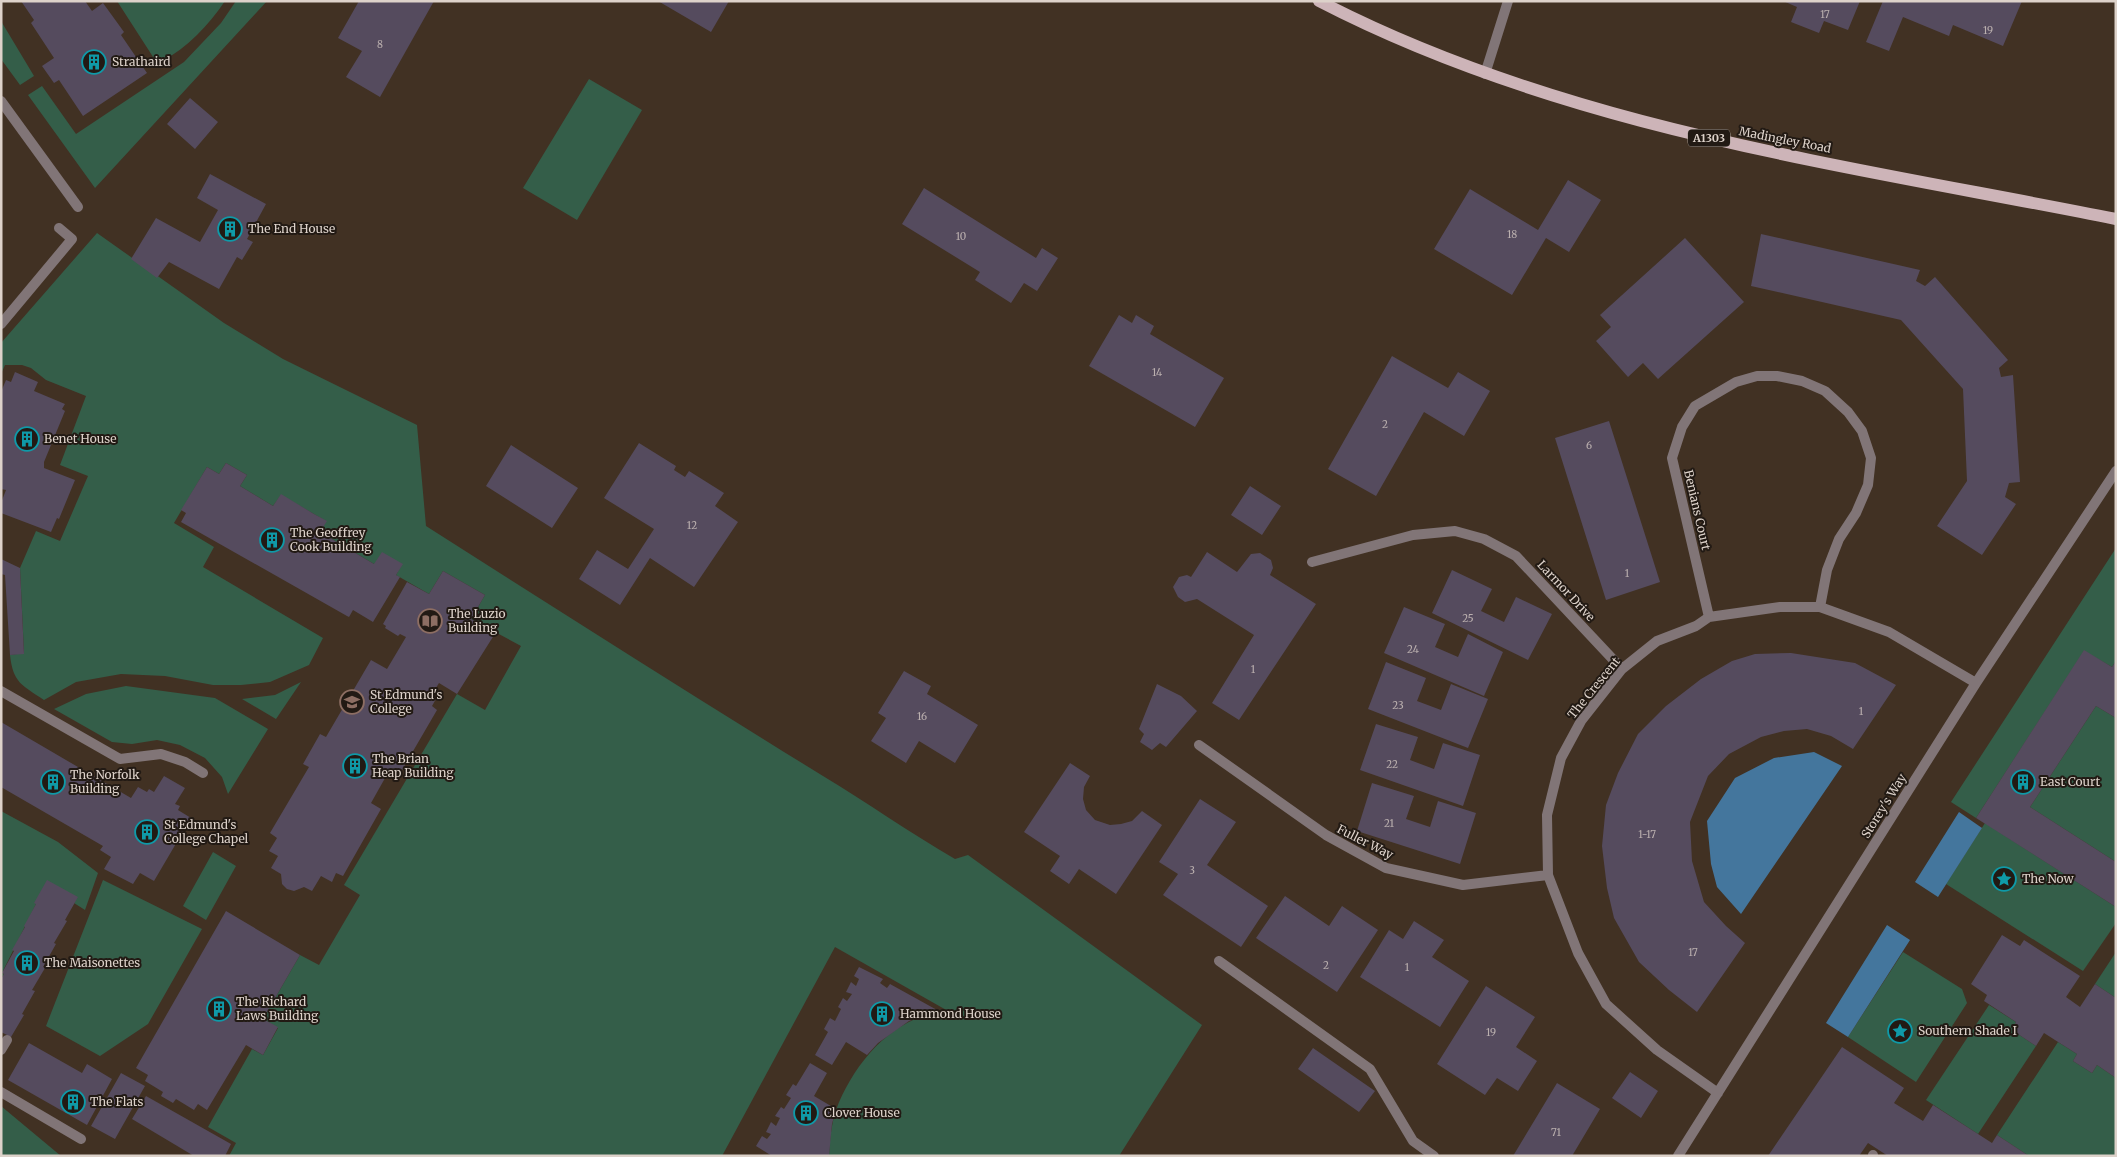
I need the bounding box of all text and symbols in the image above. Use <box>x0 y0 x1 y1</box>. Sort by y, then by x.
house number: 17 <box>1820 8 1830 21</box>
house number: 19 <box>1983 24 1993 37</box>
house number: 8 <box>377 38 383 51</box>
building icon: Strathaird <box>81 49 107 75</box>
place label: Strathaird <box>112 54 171 69</box>
street label: Madingley Road <box>1738 123 1832 156</box>
road number: A1303 <box>1688 130 1730 146</box>
building icon: The End House <box>217 216 243 242</box>
place label: The End House <box>248 221 335 236</box>
house number: 18 <box>1507 228 1517 241</box>
house number: 10 <box>956 230 966 243</box>
house number: 14 <box>1152 366 1162 379</box>
house number: 2 <box>1382 418 1388 431</box>
building icon: Benet House <box>14 426 40 452</box>
place label: Benet House <box>44 431 116 446</box>
house number: 6 <box>1586 439 1592 452</box>
street label: Benians Court <box>1681 468 1714 552</box>
house number: 12 <box>687 519 697 532</box>
place label: The Geoffrey Cook Building <box>290 525 372 554</box>
building icon: The Geoffrey Cook Building <box>259 527 285 553</box>
street label: Larmor Drive <box>1534 557 1598 624</box>
house number: 1 <box>1625 567 1630 580</box>
place label: The Luzio Building <box>448 606 506 635</box>
library icon: The Luzio Building <box>417 608 443 634</box>
house number: 25 <box>1462 612 1474 625</box>
house number: 24 <box>1407 643 1419 656</box>
street label: The Crescent <box>1564 654 1623 722</box>
house number: 1 <box>1251 663 1256 676</box>
place label: St Edmund's College <box>370 687 442 716</box>
school or university icon: St Edmund's College <box>339 689 365 715</box>
house number: 23 <box>1392 699 1404 712</box>
house number: 1 <box>1859 705 1864 718</box>
house number: 16 <box>917 710 927 723</box>
place label: The Brian Heap Building <box>372 751 454 780</box>
building icon: The Brian Heap Building <box>342 753 368 779</box>
house number: 22 <box>1386 758 1398 771</box>
place label: The Norfolk Building <box>70 767 140 796</box>
building icon: The Norfolk Building <box>40 769 66 795</box>
building icon: East Court <box>2010 769 2036 795</box>
street label: Storey's Way <box>1858 771 1909 841</box>
place label: East Court <box>2040 774 2100 789</box>
place label: St Edmund's College Chapel <box>164 817 249 846</box>
house number: 21 <box>1384 817 1395 830</box>
building icon: St Edmund's College Chapel <box>134 819 160 845</box>
street label: Fuller Way <box>1335 821 1396 862</box>
house number: 1-17 <box>1638 828 1656 841</box>
house number: 3 <box>1189 864 1195 877</box>
place icon: The Now <box>1991 866 2017 892</box>
place label: The Now <box>2022 871 2075 886</box>
house number: 17 <box>1688 946 1698 959</box>
building icon: The Maisonettes <box>14 950 40 976</box>
place label: The Maisonettes <box>44 955 140 970</box>
house number: 2 <box>1323 959 1329 972</box>
house number: 1 <box>1405 961 1410 974</box>
place label: The Richard Laws Building <box>236 994 319 1023</box>
building icon: The Richard Laws Building <box>206 996 232 1022</box>
building icon: Hammond House <box>869 1001 895 1027</box>
place label: Hammond House <box>900 1006 1001 1021</box>
place icon: Southern Shade I <box>1887 1018 1913 1044</box>
place label: Southern Shade I <box>1918 1023 2017 1038</box>
house number: 19 <box>1486 1026 1496 1039</box>
building icon: The Flats <box>60 1089 86 1115</box>
place label: The Flats <box>90 1094 144 1109</box>
building icon: Clover House <box>793 1100 819 1126</box>
place label: Clover House <box>824 1105 900 1120</box>
house number: 71 <box>1551 1126 1561 1139</box>

